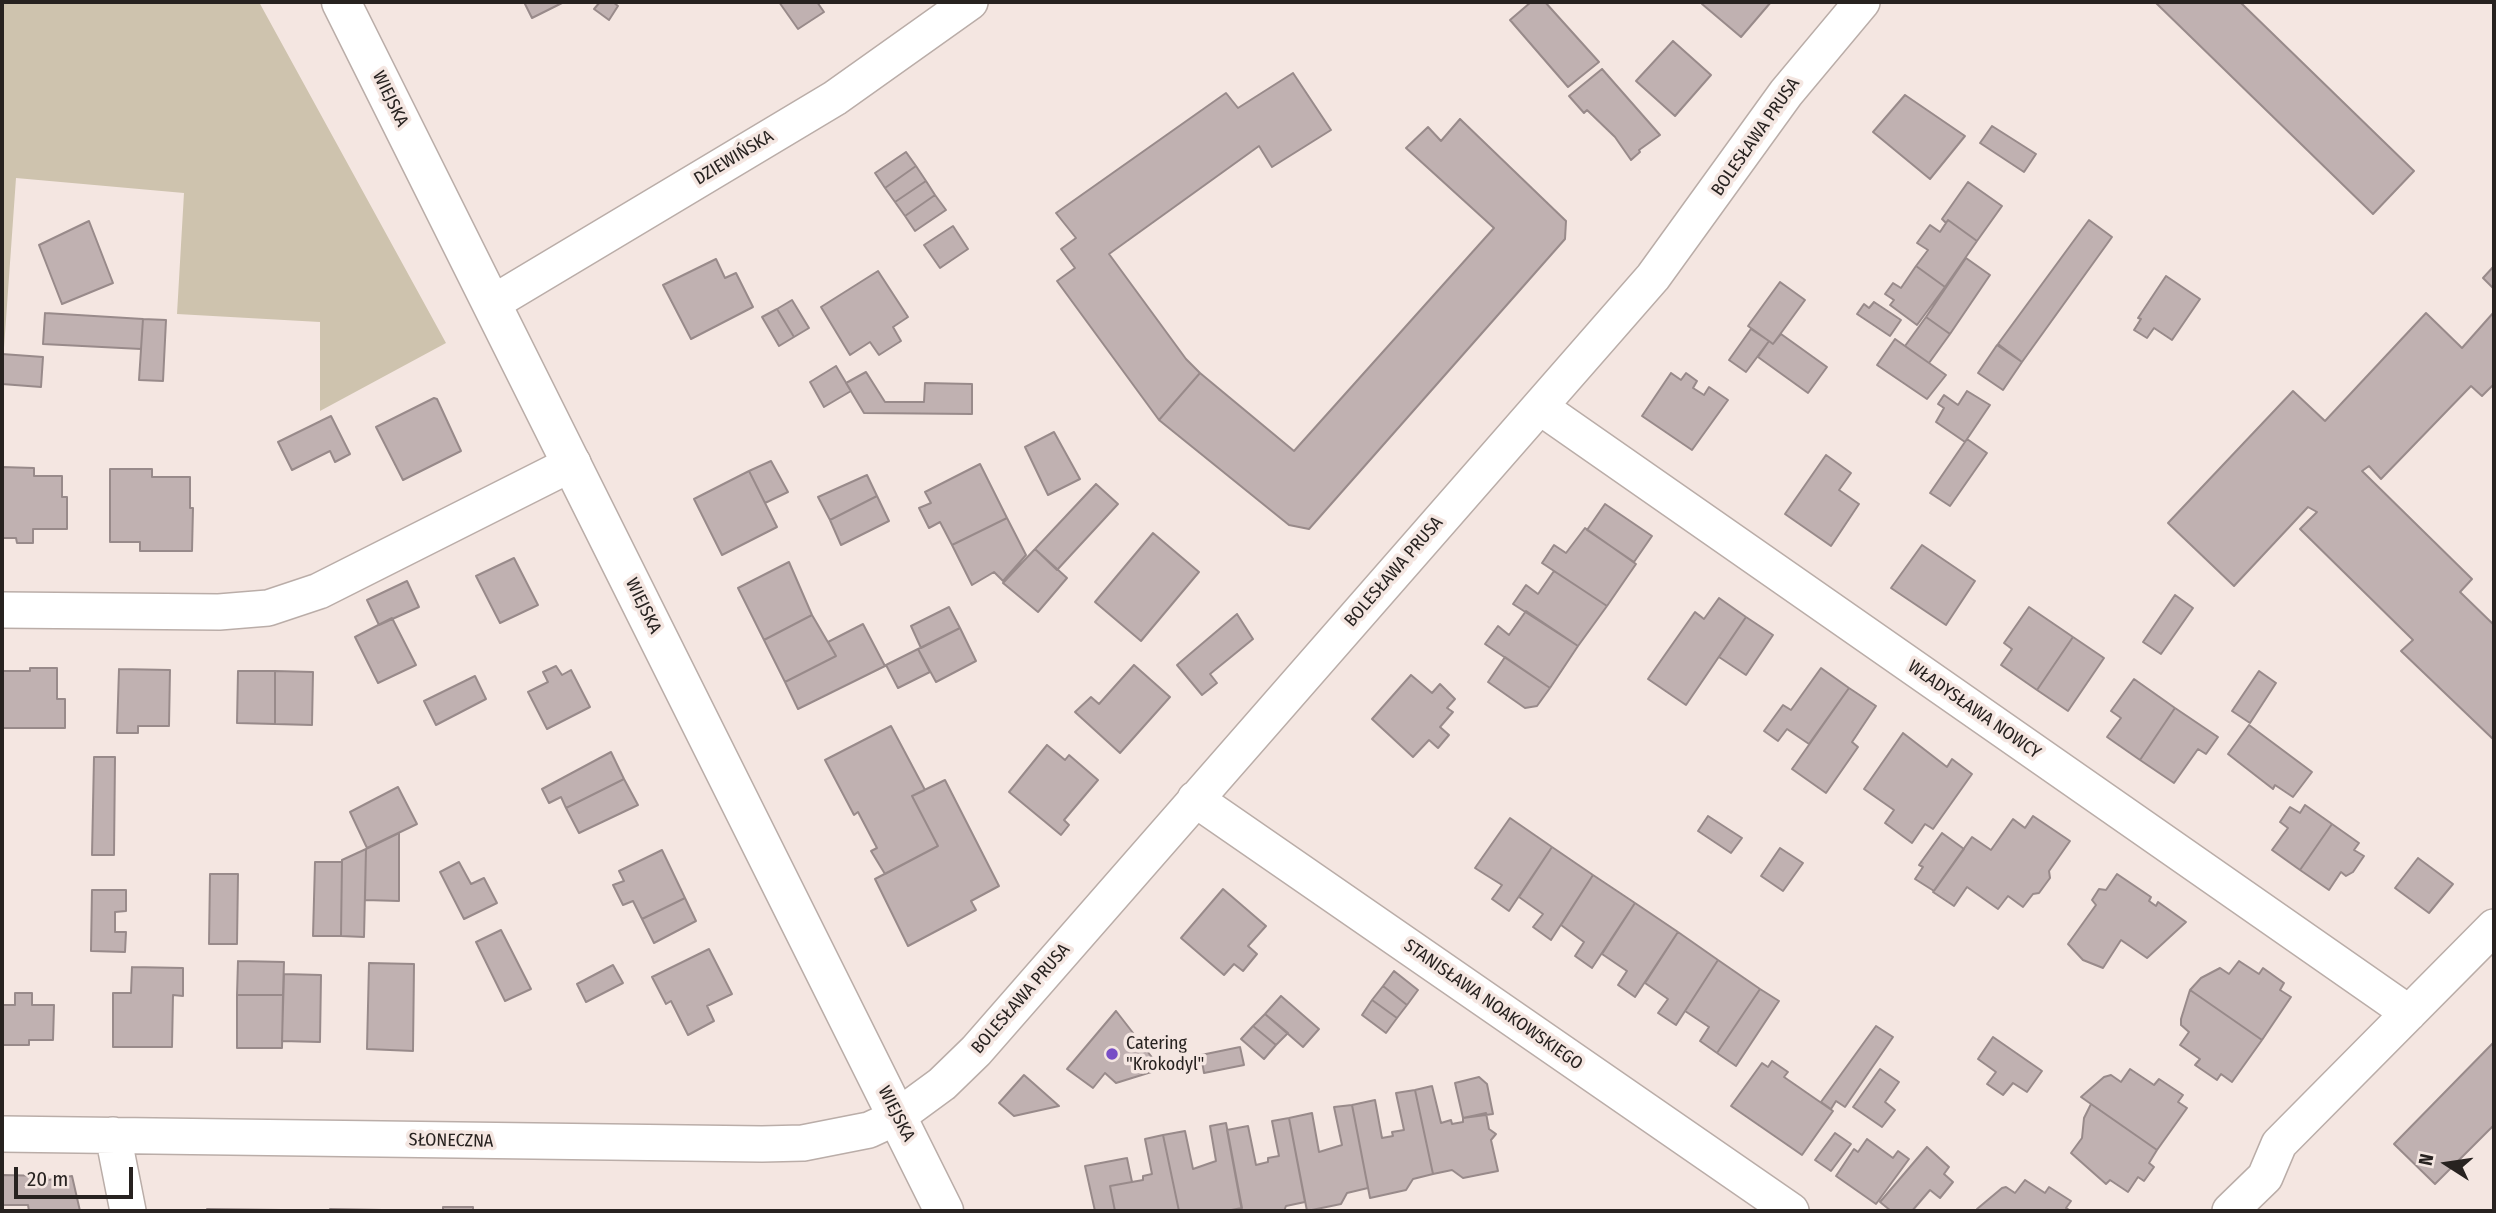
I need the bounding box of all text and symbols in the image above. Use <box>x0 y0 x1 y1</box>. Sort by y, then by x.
street label: WIEJSKA <box>367 68 413 130</box>
street label: BOLESŁAWA PRUSA <box>1707 74 1805 200</box>
street label: DZIEWIŃSKA <box>690 126 778 190</box>
street label: BOLESŁAWA PRUSA <box>1340 512 1448 632</box>
street label: WIEJSKA <box>620 575 666 637</box>
street label: WŁADYSŁAWA NOWCY <box>1903 656 2045 764</box>
street label: STANISŁAWA NOAKOWSKIEGO <box>1399 935 1587 1075</box>
street label: BOLESŁAWA PRUSA <box>967 939 1075 1059</box>
place label: Catering "Krokodyl" <box>1126 1033 1204 1076</box>
marker: Catering "Krokodyl" <box>1104 1046 1120 1062</box>
street label: WIEJSKA <box>873 1083 919 1145</box>
street label: SŁONECZNA <box>408 1129 494 1153</box>
north arrow <box>2412 1129 2482 1199</box>
text: N <box>2414 1152 2438 1167</box>
scale bar <box>18 1154 136 1198</box>
text: 20 m <box>27 1166 68 1192</box>

